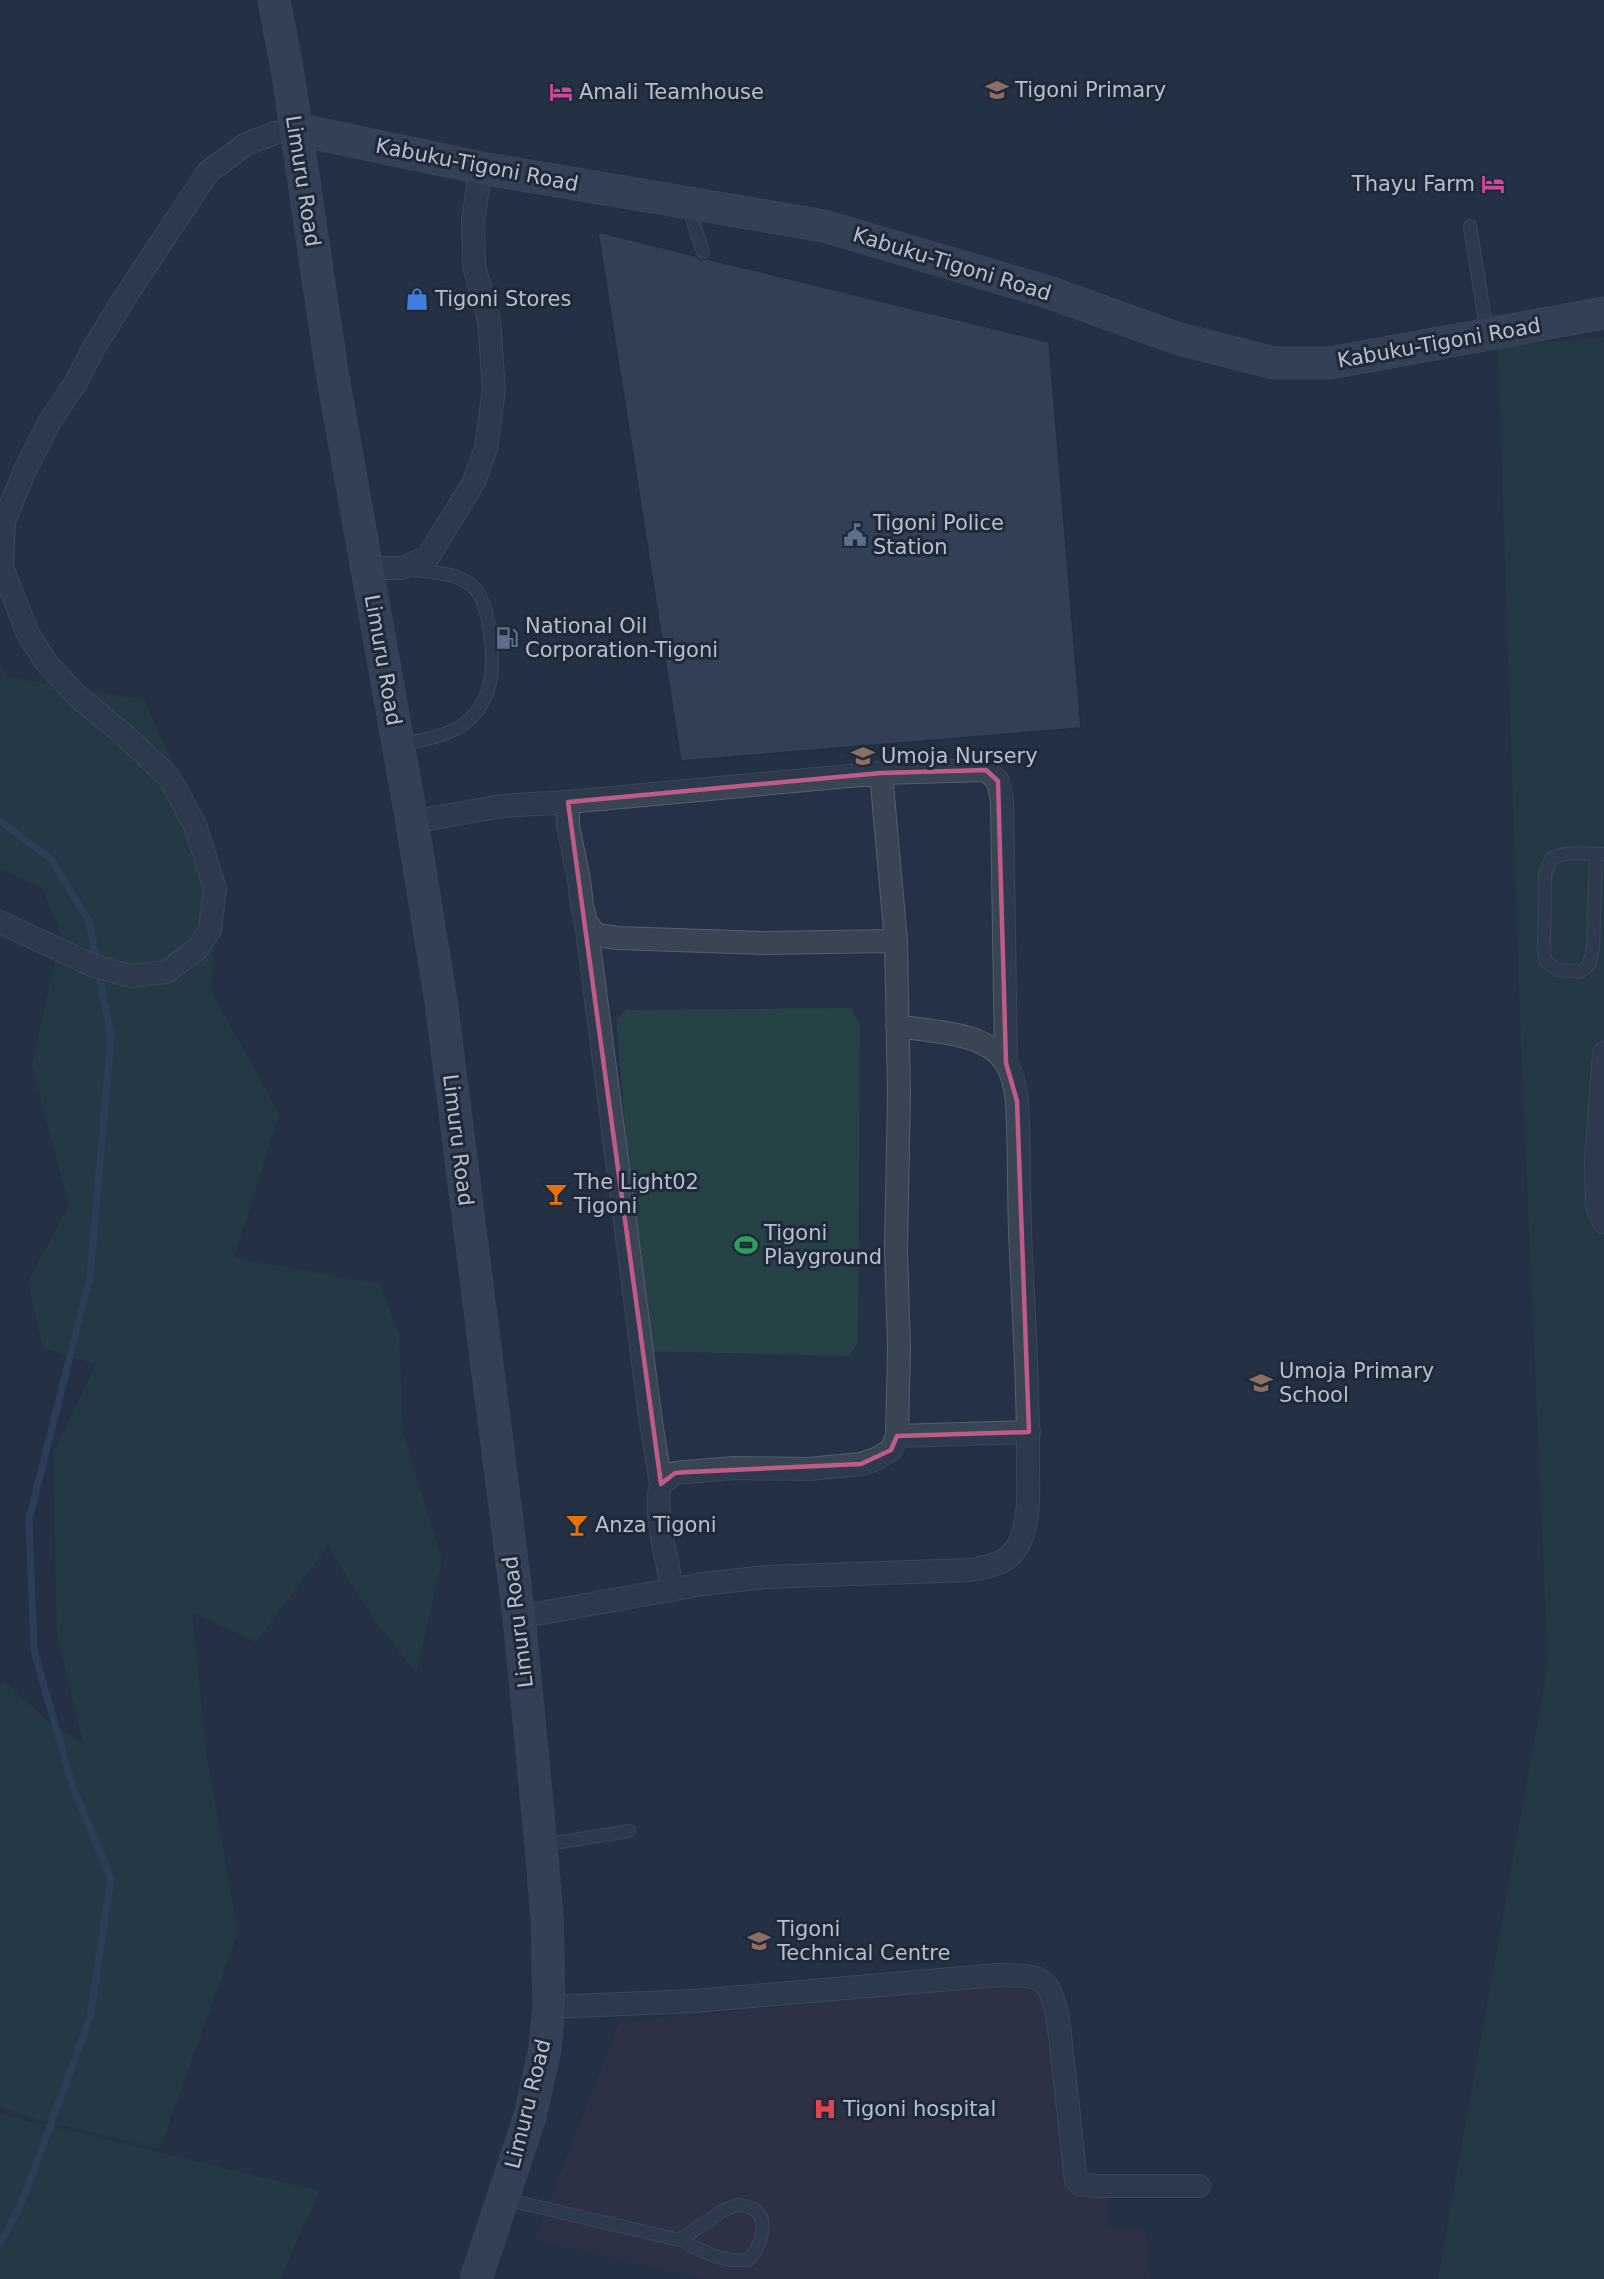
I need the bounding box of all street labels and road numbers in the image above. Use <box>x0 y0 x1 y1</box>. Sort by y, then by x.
street label: Limuru Road <box>281 114 325 248</box>
street label: Kabuku-Tigoni Road <box>374 134 580 196</box>
street label: Kabuku-Tigoni Road <box>850 222 1054 306</box>
street label: Kabuku-Tigoni Road <box>1335 313 1543 373</box>
street label: Limuru Road <box>360 593 406 727</box>
street label: Limuru Road <box>438 1073 478 1207</box>
street label: Limuru Road <box>498 1555 538 1689</box>
street label: Limuru Road <box>500 2037 556 2171</box>

